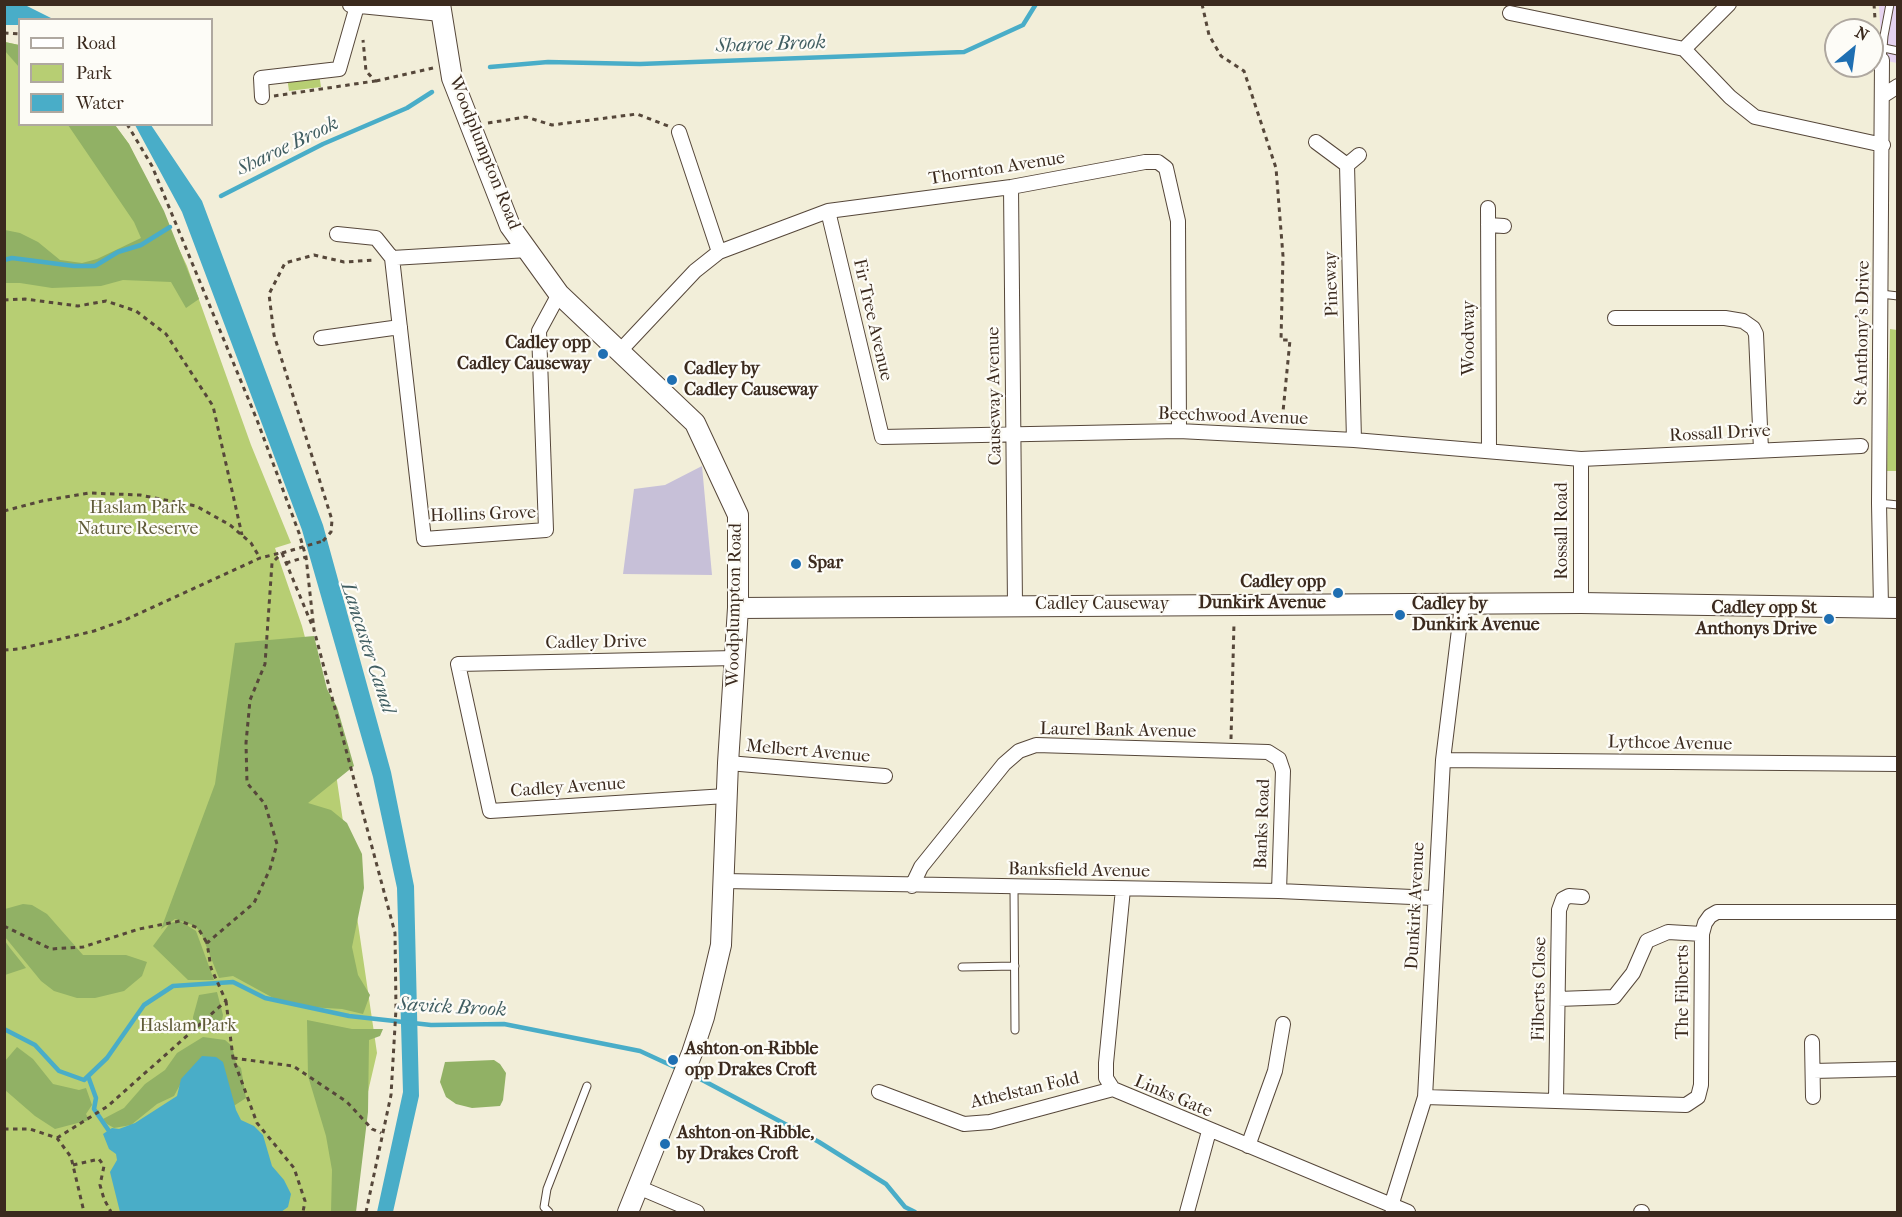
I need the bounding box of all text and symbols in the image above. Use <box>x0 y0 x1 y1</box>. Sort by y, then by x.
legend <box>18 18 213 126</box>
north arrow <box>1824 18 1884 78</box>
text: N <box>1852 22 1872 45</box>
water label: Sharoe Brook <box>715 31 827 59</box>
text: Road <box>76 33 116 54</box>
text: Park <box>76 63 112 84</box>
street label: Woodplumpton Road <box>443 73 525 233</box>
text: Water <box>76 93 124 114</box>
water label: Sharoe Brook <box>233 112 343 182</box>
street label: Thornton Avenue <box>927 148 1067 190</box>
street label: Pineway <box>1320 251 1344 317</box>
street label: Fir Tree Avenue <box>847 257 897 383</box>
street label: St Anthony's Drive <box>1851 260 1875 406</box>
street label: Woodway <box>1459 300 1481 376</box>
street label: Causeway Avenue <box>983 326 1007 466</box>
place label: Cadley opp Cadley Causeway <box>457 333 591 376</box>
marker: Cadley opp Cadley Causeway <box>596 347 610 361</box>
place label: Cadley by Cadley Causeway <box>684 359 818 401</box>
marker: Cadley by Cadley Causeway <box>665 373 679 387</box>
street label: Beechwood Avenue <box>1158 404 1308 430</box>
street label: Rossall Drive <box>1669 421 1771 447</box>
street label: Rossall Road <box>1552 482 1574 580</box>
park label: Haslam Park Nature Reserve <box>78 498 198 540</box>
street label: Hollins Grove <box>430 502 536 528</box>
street label: Woodplumpton Road <box>723 523 747 687</box>
place label: Spar <box>808 553 843 575</box>
marker: Spar <box>789 557 803 571</box>
place label: Cadley opp Dunkirk Avenue <box>1198 572 1326 614</box>
water label: Lancaster Canal <box>334 579 400 717</box>
marker: Cadley opp Dunkirk Avenue <box>1331 586 1345 600</box>
street label: Cadley Causeway <box>1035 594 1169 616</box>
place label: Cadley by Dunkirk Avenue <box>1412 594 1540 636</box>
place label: Cadley opp St Anthonys Drive <box>1696 598 1817 640</box>
marker: Cadley by Dunkirk Avenue <box>1393 608 1407 622</box>
marker: Cadley opp St Anthonys Drive <box>1822 612 1836 626</box>
street label: Cadley Drive <box>545 631 647 655</box>
street label: Laurel Bank Avenue <box>1040 719 1196 743</box>
street label: Lythcoe Avenue <box>1608 732 1732 756</box>
street label: Melbert Avenue <box>745 736 871 768</box>
street label: Cadley Avenue <box>510 773 626 803</box>
street label: Banks Road <box>1251 779 1275 869</box>
street label: Dunkirk Avenue <box>1402 842 1430 970</box>
street label: Banksfield Avenue <box>1008 859 1150 883</box>
street label: Filberts Close <box>1528 937 1552 1041</box>
street label: The Filberts <box>1673 945 1695 1039</box>
water label: Savick Brook <box>397 993 507 1023</box>
park label: Haslam Park <box>139 1016 237 1038</box>
place label: Ashton-on-Ribble opp Drakes Croft <box>685 1039 818 1082</box>
marker: Ashton-on-Ribble opp Drakes Croft <box>666 1053 680 1067</box>
street label: Athelstan Fold <box>969 1068 1081 1114</box>
street label: Links Gate <box>1131 1071 1215 1123</box>
place label: Ashton-on-Ribble, by Drakes Croft <box>677 1123 814 1166</box>
marker: Ashton-on-Ribble, by Drakes Croft <box>658 1137 672 1151</box>

